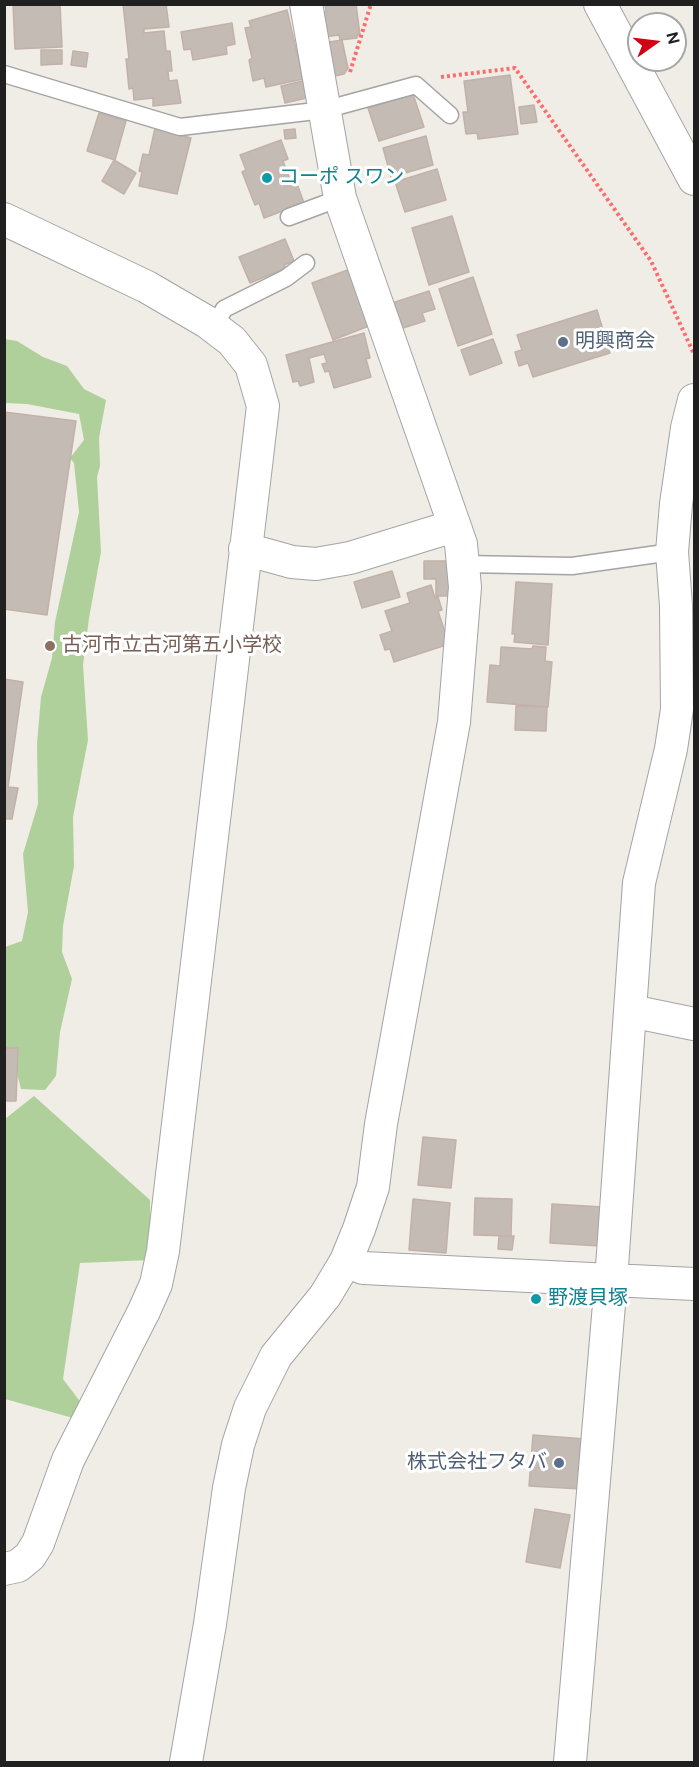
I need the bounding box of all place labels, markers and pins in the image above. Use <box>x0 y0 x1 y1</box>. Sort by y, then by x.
place label: コーポ スワン <box>279 166 404 190</box>
marker: コーポ スワン <box>260 171 274 185</box>
place label: 明興商会 <box>575 330 655 354</box>
marker: 明興商会 <box>556 335 570 349</box>
place label: 古河市立古河第五小学校 <box>62 634 282 658</box>
marker: 古河市立古河第五小学校 <box>43 639 57 653</box>
place label: 野渡貝塚 <box>548 1287 628 1311</box>
marker: 野渡貝塚 <box>529 1292 543 1306</box>
place label: 株式会社フタバ <box>407 1451 547 1475</box>
marker: 株式会社フタバ <box>552 1456 566 1470</box>

